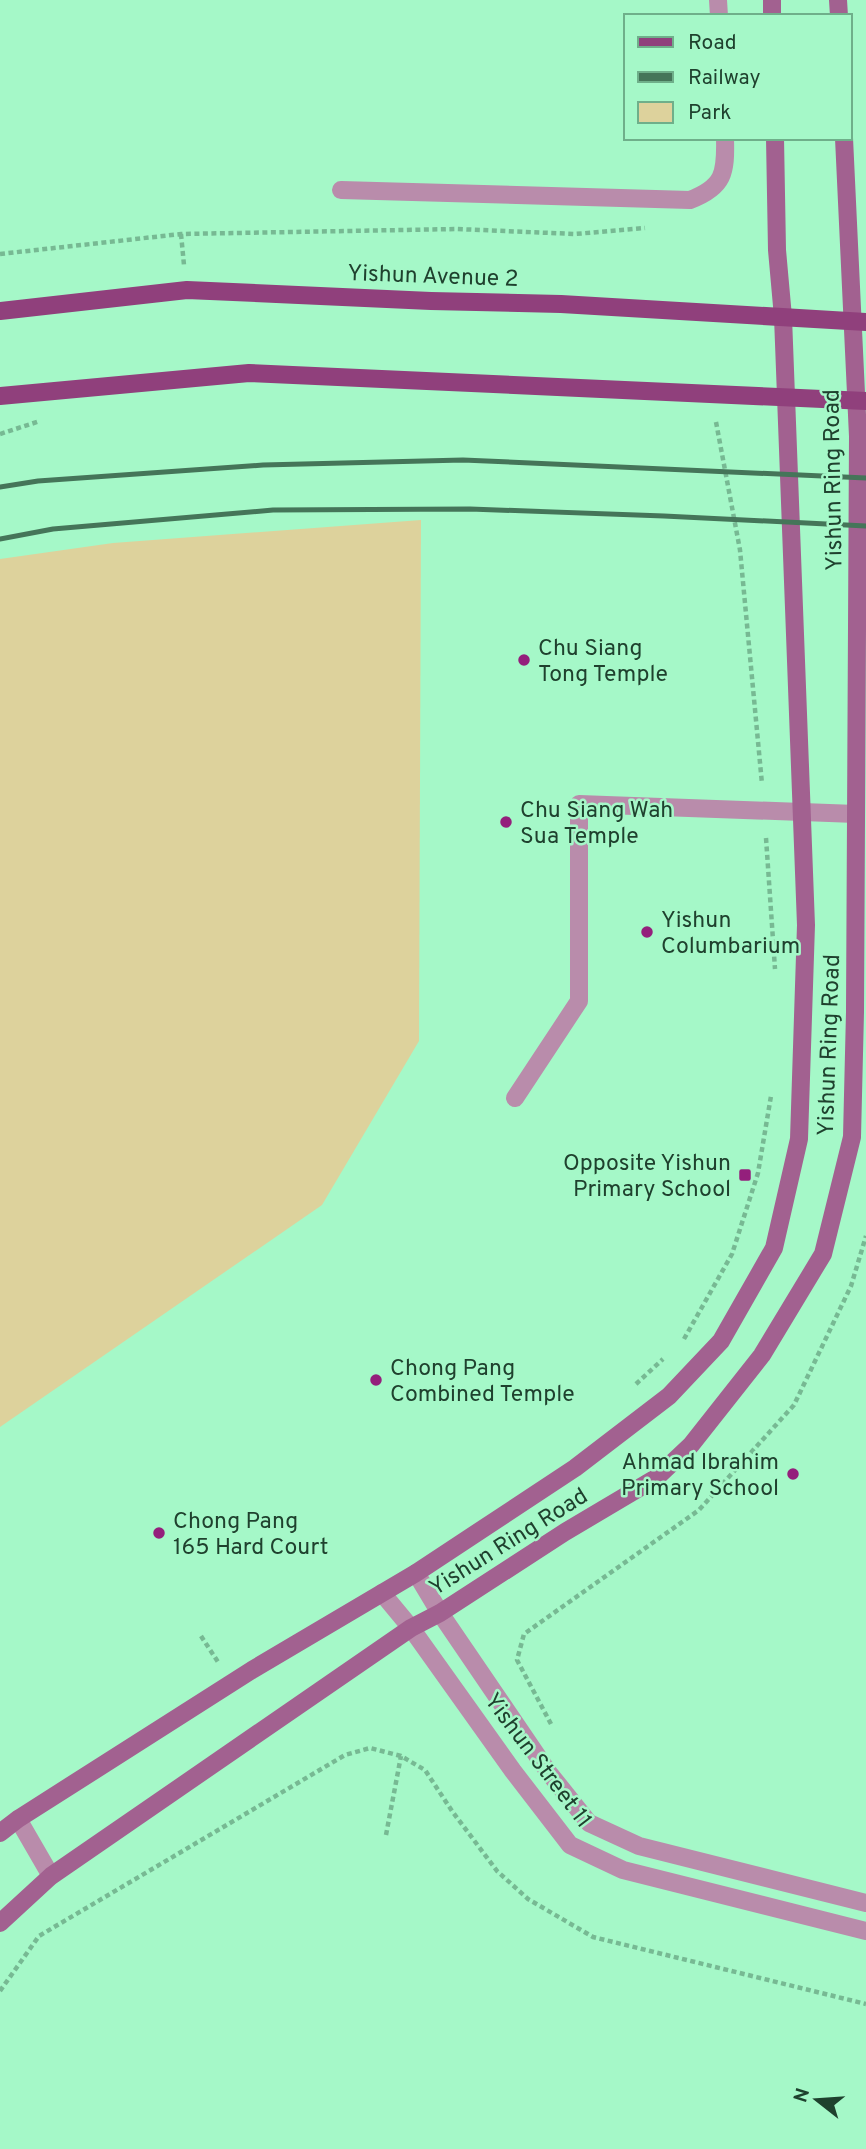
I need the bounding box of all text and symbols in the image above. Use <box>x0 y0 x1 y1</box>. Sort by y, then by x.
legend <box>624 14 852 140</box>
text: Road <box>688 30 737 57</box>
text: Railway <box>688 65 761 92</box>
text: Park <box>688 100 731 127</box>
street label: Yishun Avenue 2 <box>347 260 519 295</box>
street label: Yishun Ring Road <box>818 389 851 571</box>
place label: Chu Siang Tong Temple <box>538 635 668 690</box>
marker: Chu Siang Tong Temple <box>516 652 532 668</box>
place label: Chu Siang Wah Sua Temple <box>520 797 673 852</box>
marker: Chu Siang Wah Sua Temple <box>498 814 514 830</box>
place label: Yishun Columbarium <box>661 907 800 962</box>
marker: Yishun Columbarium <box>639 924 655 940</box>
street label: Yishun Ring Road <box>813 954 848 1136</box>
place label: Opposite Yishun Primary School <box>563 1150 731 1205</box>
marker: Opposite Yishun Primary School <box>737 1167 753 1183</box>
place label: Chong Pang Combined Temple <box>390 1355 575 1410</box>
marker: Chong Pang Combined Temple <box>368 1372 384 1388</box>
place label: Ahmad Ibrahim Primary School <box>621 1449 779 1504</box>
marker: Ahmad Ibrahim Primary School <box>785 1466 801 1482</box>
street label: Yishun Ring Road <box>425 1483 594 1604</box>
place label: Chong Pang 165 Hard Court <box>173 1508 328 1563</box>
marker: Chong Pang 165 Hard Court <box>151 1525 167 1541</box>
street label: Yishun Street 11 <box>477 1688 597 1835</box>
north arrow <box>782 2065 852 2135</box>
text: N <box>789 2086 816 2106</box>

